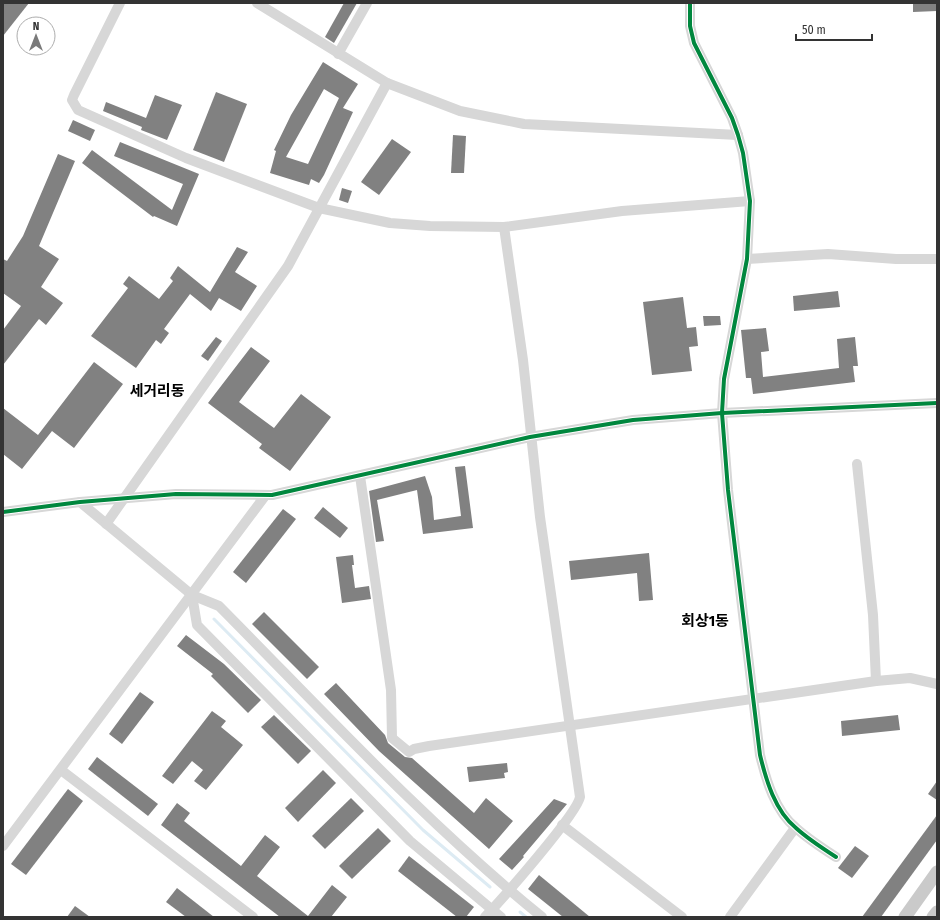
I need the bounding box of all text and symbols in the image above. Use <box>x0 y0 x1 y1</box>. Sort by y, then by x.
north arrow <box>16 16 56 56</box>
scale bar <box>796 16 872 42</box>
text: N <box>33 20 39 33</box>
text: 50 m <box>802 23 826 37</box>
district label: 세거리동 <box>129 382 185 400</box>
district label: 회상1동 <box>681 612 729 630</box>

